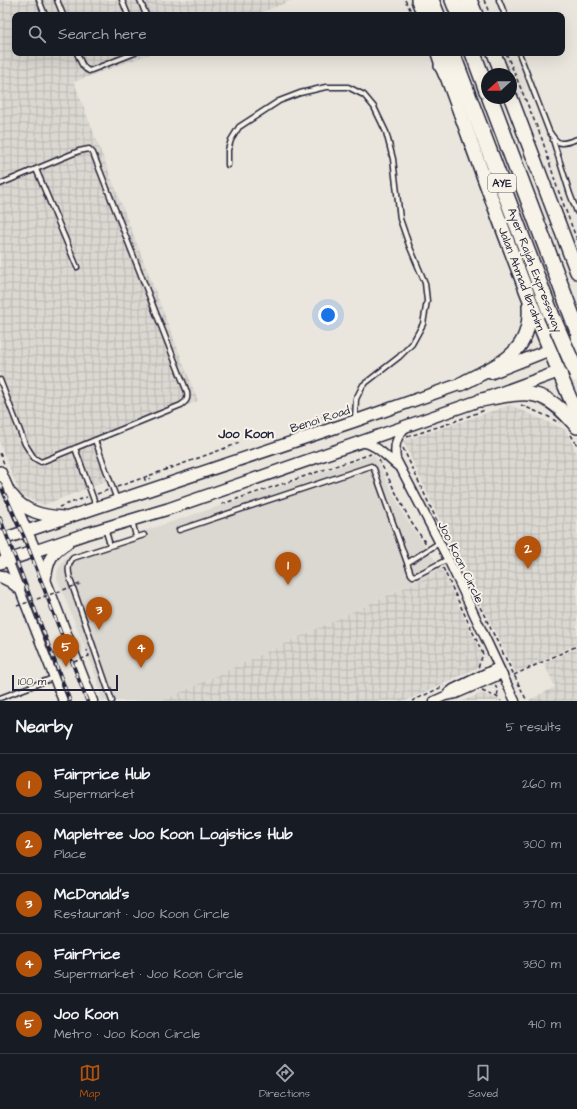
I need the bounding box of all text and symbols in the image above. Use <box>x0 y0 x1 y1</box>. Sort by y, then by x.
search box <box>12 12 565 56</box>
icon: search <box>26 23 48 45</box>
text: Search here <box>58 24 147 45</box>
north arrow <box>481 68 517 104</box>
road number: AYE <box>488 174 516 192</box>
street label: Ayer Rajah Expressway <box>502 205 566 336</box>
street label: Jalan Ahmad Ibrahim <box>494 225 549 334</box>
your location <box>318 305 338 325</box>
street label: Benoi Road <box>288 402 352 437</box>
district label: Joo Koon <box>217 425 274 443</box>
street label: Joo Koon Circle <box>433 518 488 606</box>
pin: 2 <box>515 536 541 569</box>
pin: 1 <box>275 552 301 585</box>
pin: 3 <box>86 597 112 630</box>
pin: 5 <box>53 634 79 667</box>
pin: 4 <box>128 635 154 668</box>
scale bar <box>12 673 118 692</box>
text: 100 m <box>18 674 46 689</box>
text: Nearby <box>16 715 73 739</box>
text: 5 results <box>505 718 561 736</box>
text: Fairprice Hub <box>54 764 150 785</box>
text: 1 <box>28 775 30 793</box>
text: 260 m <box>522 775 561 793</box>
text: Supermarket <box>54 785 135 803</box>
text: Mapletree Joo Koon Logistics Hub <box>54 824 293 845</box>
text: 2 <box>25 835 33 853</box>
text: 300 m <box>523 835 561 853</box>
text: Place <box>54 845 86 863</box>
text: McDonald's <box>54 884 129 905</box>
text: 3 <box>26 895 32 913</box>
text: 370 m <box>523 895 561 913</box>
text: Restaurant · Joo Koon Circle <box>54 905 230 923</box>
text: FairPrice <box>54 944 120 965</box>
text: 4 <box>25 955 33 973</box>
text: 380 m <box>522 955 561 973</box>
text: Supermarket · Joo Koon Circle <box>54 965 243 983</box>
text: Joo Koon <box>54 1004 118 1025</box>
text: 5 <box>24 1015 34 1033</box>
text: 410 m <box>527 1015 561 1033</box>
text: Metro · Joo Koon Circle <box>54 1025 200 1043</box>
tab: Map <box>79 1062 101 1101</box>
tab: Directions <box>259 1062 310 1101</box>
tab: Saved <box>468 1062 498 1101</box>

